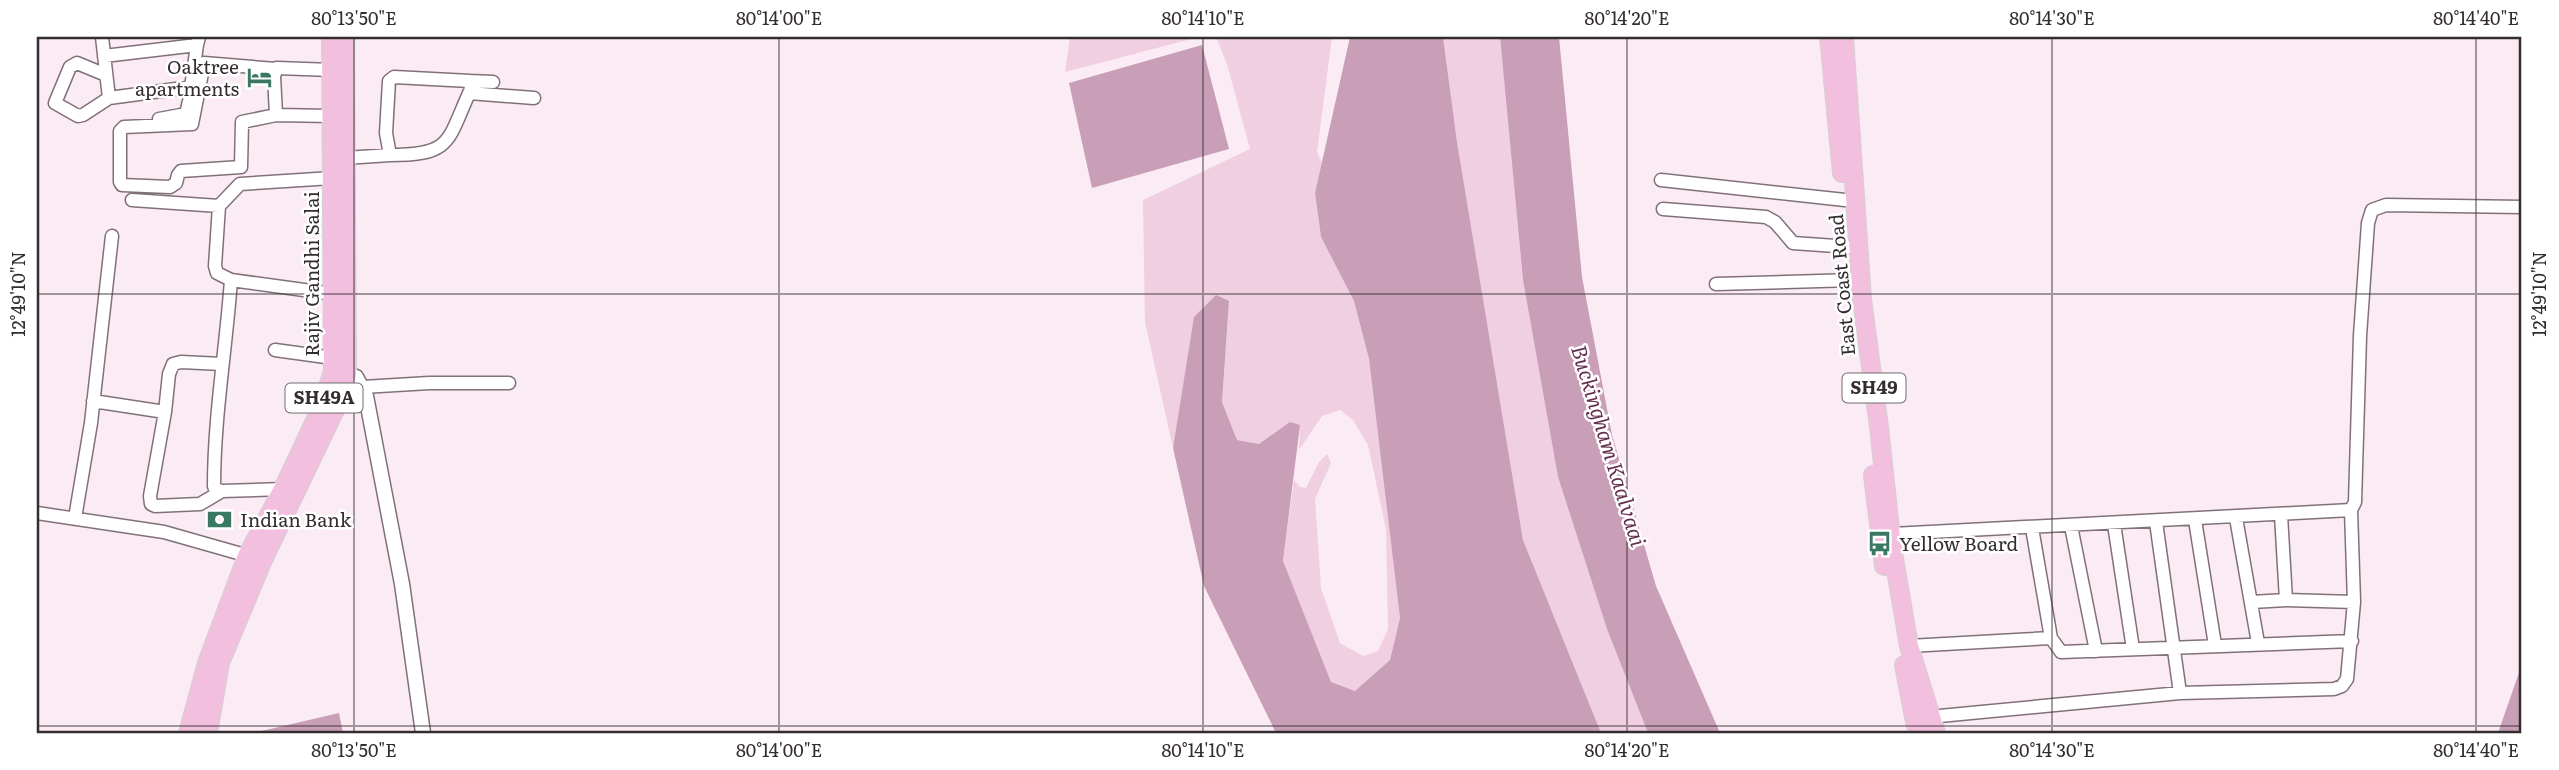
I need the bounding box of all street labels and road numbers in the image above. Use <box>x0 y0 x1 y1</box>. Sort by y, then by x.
street label: Rajiv Gandhi Salai <box>297 191 325 357</box>
street label: East Coast Road <box>1821 213 1861 357</box>
road number: SH49 <box>1842 374 1906 402</box>
road number: SH49A <box>286 384 362 412</box>

